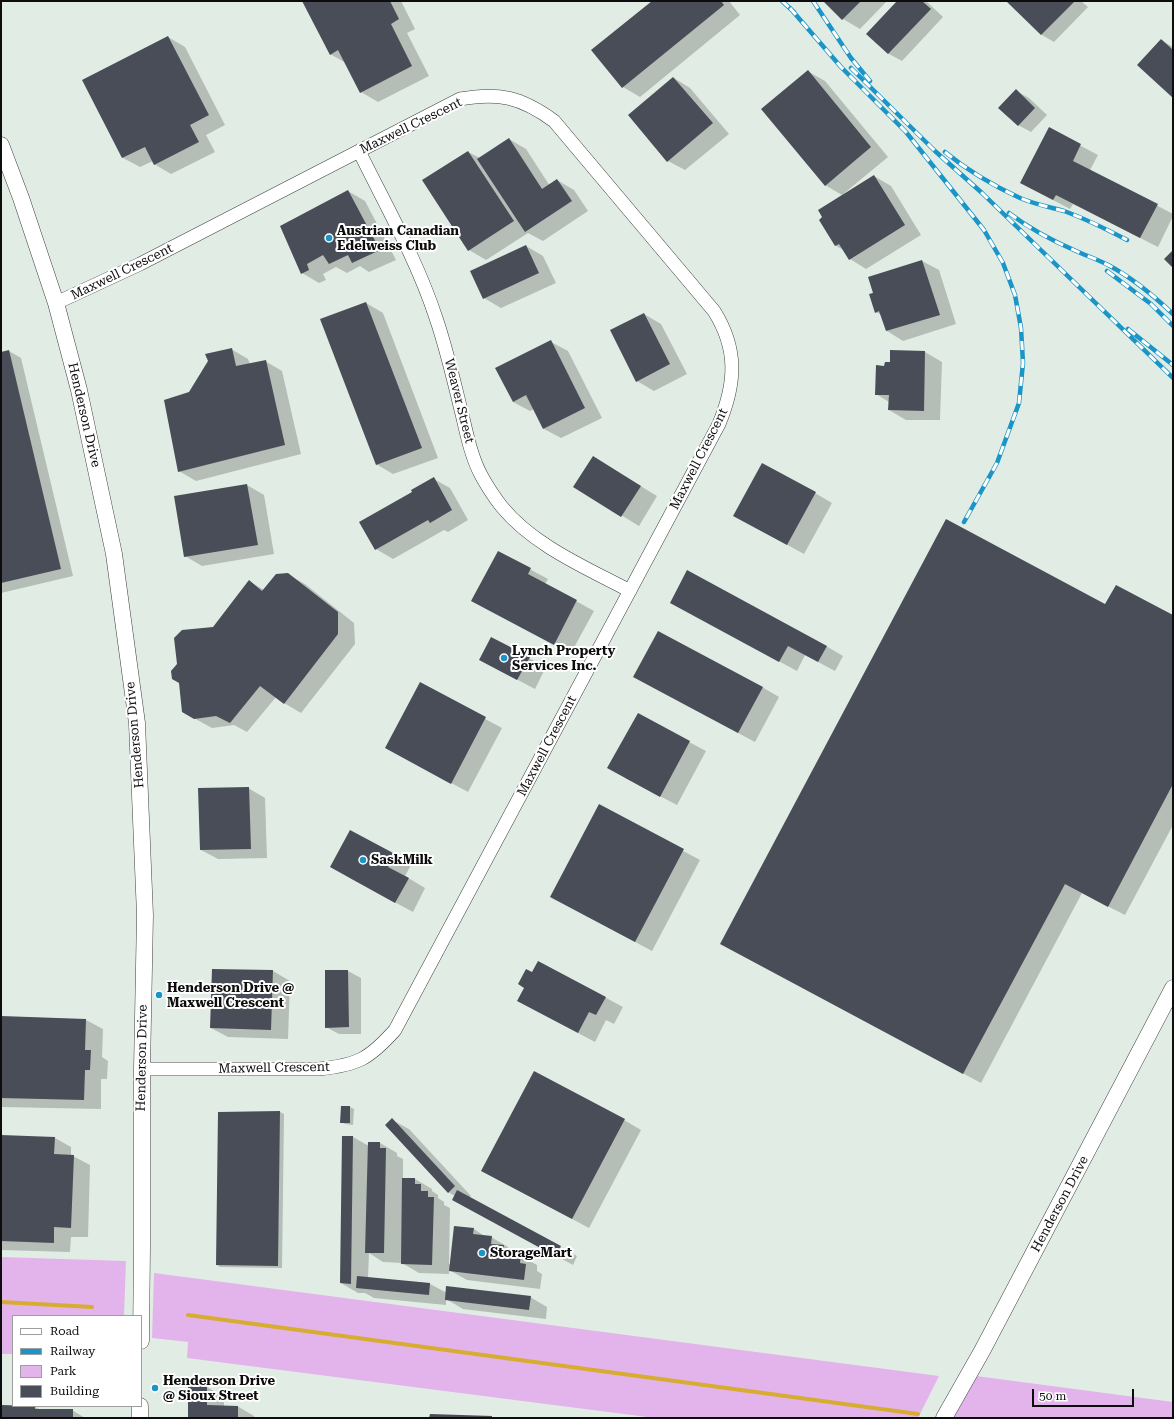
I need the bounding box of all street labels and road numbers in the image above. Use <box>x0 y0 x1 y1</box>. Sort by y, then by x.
street label: Maxwell Crescent <box>357 95 465 157</box>
street label: Maxwell Crescent <box>68 241 176 303</box>
street label: Weaver Street <box>441 357 477 445</box>
street label: Henderson Drive <box>64 361 104 469</box>
street label: Maxwell Crescent <box>667 406 731 512</box>
street label: Henderson Drive <box>123 681 147 789</box>
street label: Maxwell Crescent <box>514 693 580 799</box>
street label: Henderson Drive <box>133 1005 151 1111</box>
street label: Maxwell Crescent <box>218 1059 330 1077</box>
street label: Henderson Drive <box>1028 1153 1092 1255</box>

